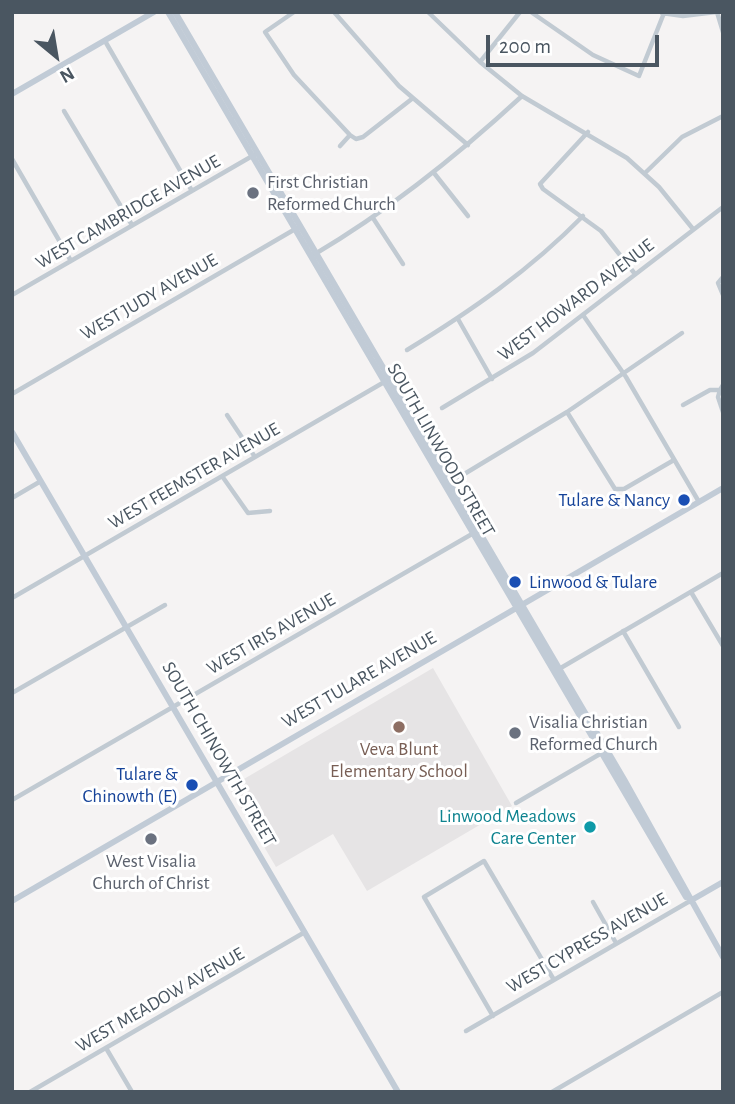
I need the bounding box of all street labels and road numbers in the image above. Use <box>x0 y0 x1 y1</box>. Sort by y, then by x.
street label: WEST CAMBRIDGE AVENUE <box>32 150 224 274</box>
street label: WEST HOWARD AVENUE <box>493 234 659 366</box>
street label: WEST JUDY AVENUE <box>76 249 222 345</box>
street label: SOUTH LINWOOD STREET <box>382 359 500 541</box>
street label: WEST FEEMSTER AVENUE <box>104 418 284 534</box>
street label: WEST IRIS AVENUE <box>203 588 339 680</box>
street label: WEST TULARE AVENUE <box>278 626 440 734</box>
street label: SOUTH CHINOWTH STREET <box>157 658 281 850</box>
street label: WEST CYPRESS AVENUE <box>502 888 672 998</box>
street label: WEST MEADOW AVENUE <box>72 942 248 1058</box>

